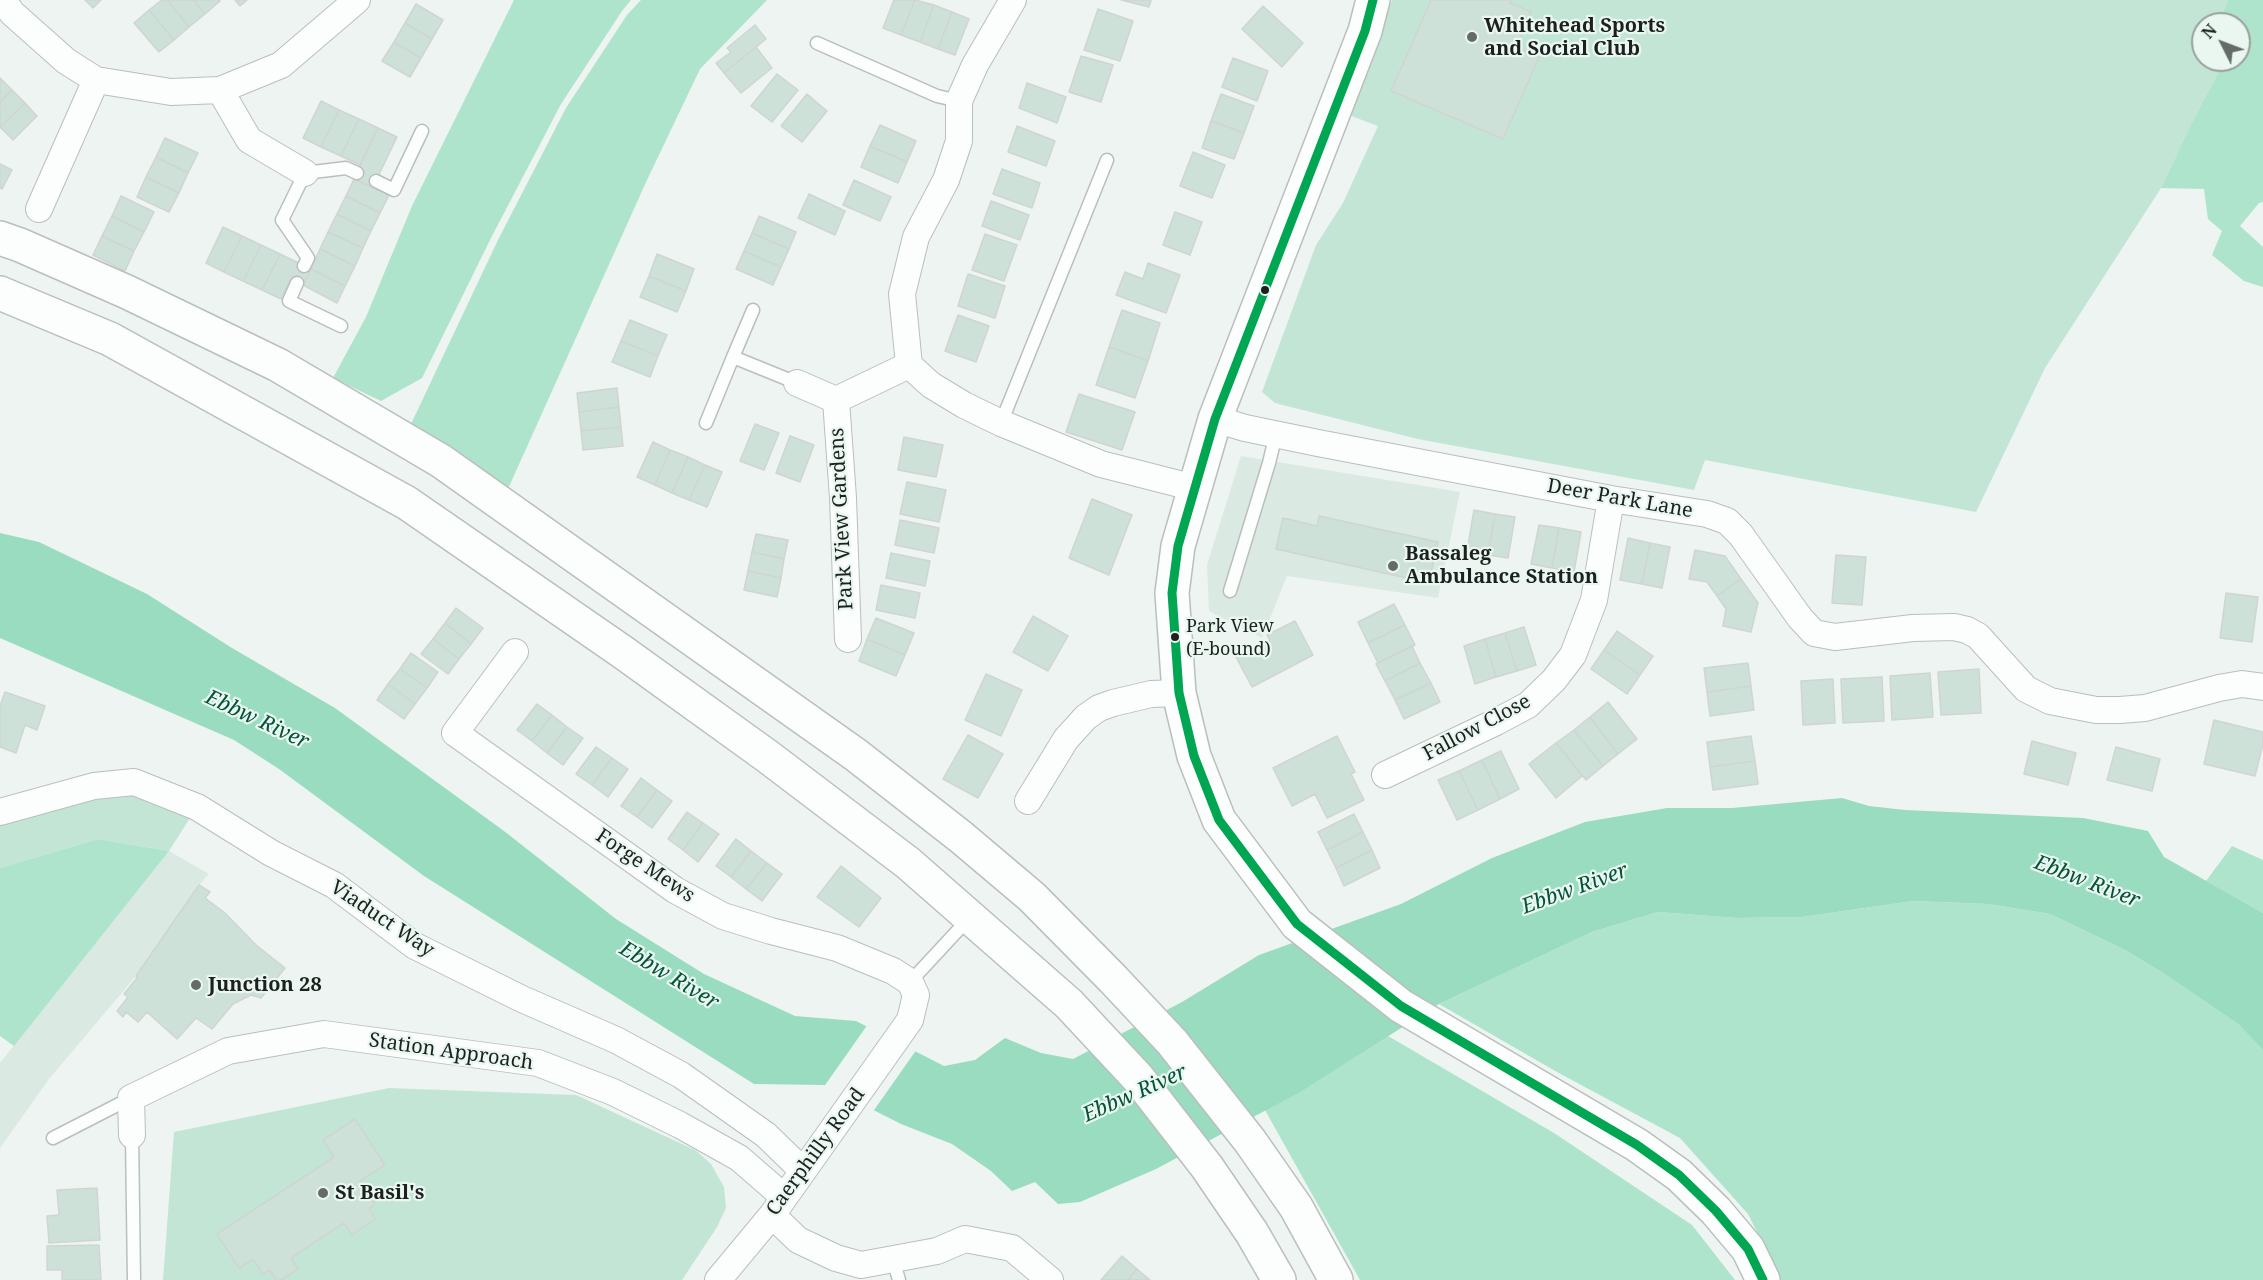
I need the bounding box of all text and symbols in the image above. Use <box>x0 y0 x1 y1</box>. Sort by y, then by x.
north arrow <box>2191 12 2251 72</box>
place label: Whitehead Sports and Social Club <box>1484 14 1665 61</box>
text: N <box>2197 19 2221 43</box>
marker: Whitehead Sports and Social Club <box>1465 30 1479 44</box>
unlabelled marker <box>1259 284 1271 296</box>
street label: Park View Gardens <box>825 427 859 611</box>
street label: Deer Park Lane <box>1545 474 1695 524</box>
place label: Bassaleg Ambulance Station <box>1405 542 1598 589</box>
marker: Bassaleg Ambulance Station <box>1386 559 1400 573</box>
place label: Park View (E-bound) <box>1186 616 1274 658</box>
marker: Park View (E-bound) <box>1169 631 1181 643</box>
water label: Ebbw River <box>201 685 313 755</box>
street label: Fallow Close <box>1419 690 1535 766</box>
street label: Forge Mews <box>591 824 699 908</box>
water label: Ebbw River <box>2031 850 2143 914</box>
water label: Ebbw River <box>1518 858 1632 920</box>
street label: Viaduct Way <box>326 876 438 962</box>
water label: Ebbw River <box>615 937 723 1015</box>
place label: Junction 28 <box>208 973 322 997</box>
marker: Junction 28 <box>189 978 203 992</box>
street label: Station Approach <box>367 1029 535 1075</box>
water label: Ebbw River <box>1079 1060 1191 1128</box>
street label: Caerphilly Road <box>762 1083 870 1221</box>
place label: St Basil's <box>335 1181 424 1205</box>
marker: St Basil's <box>316 1186 330 1200</box>

